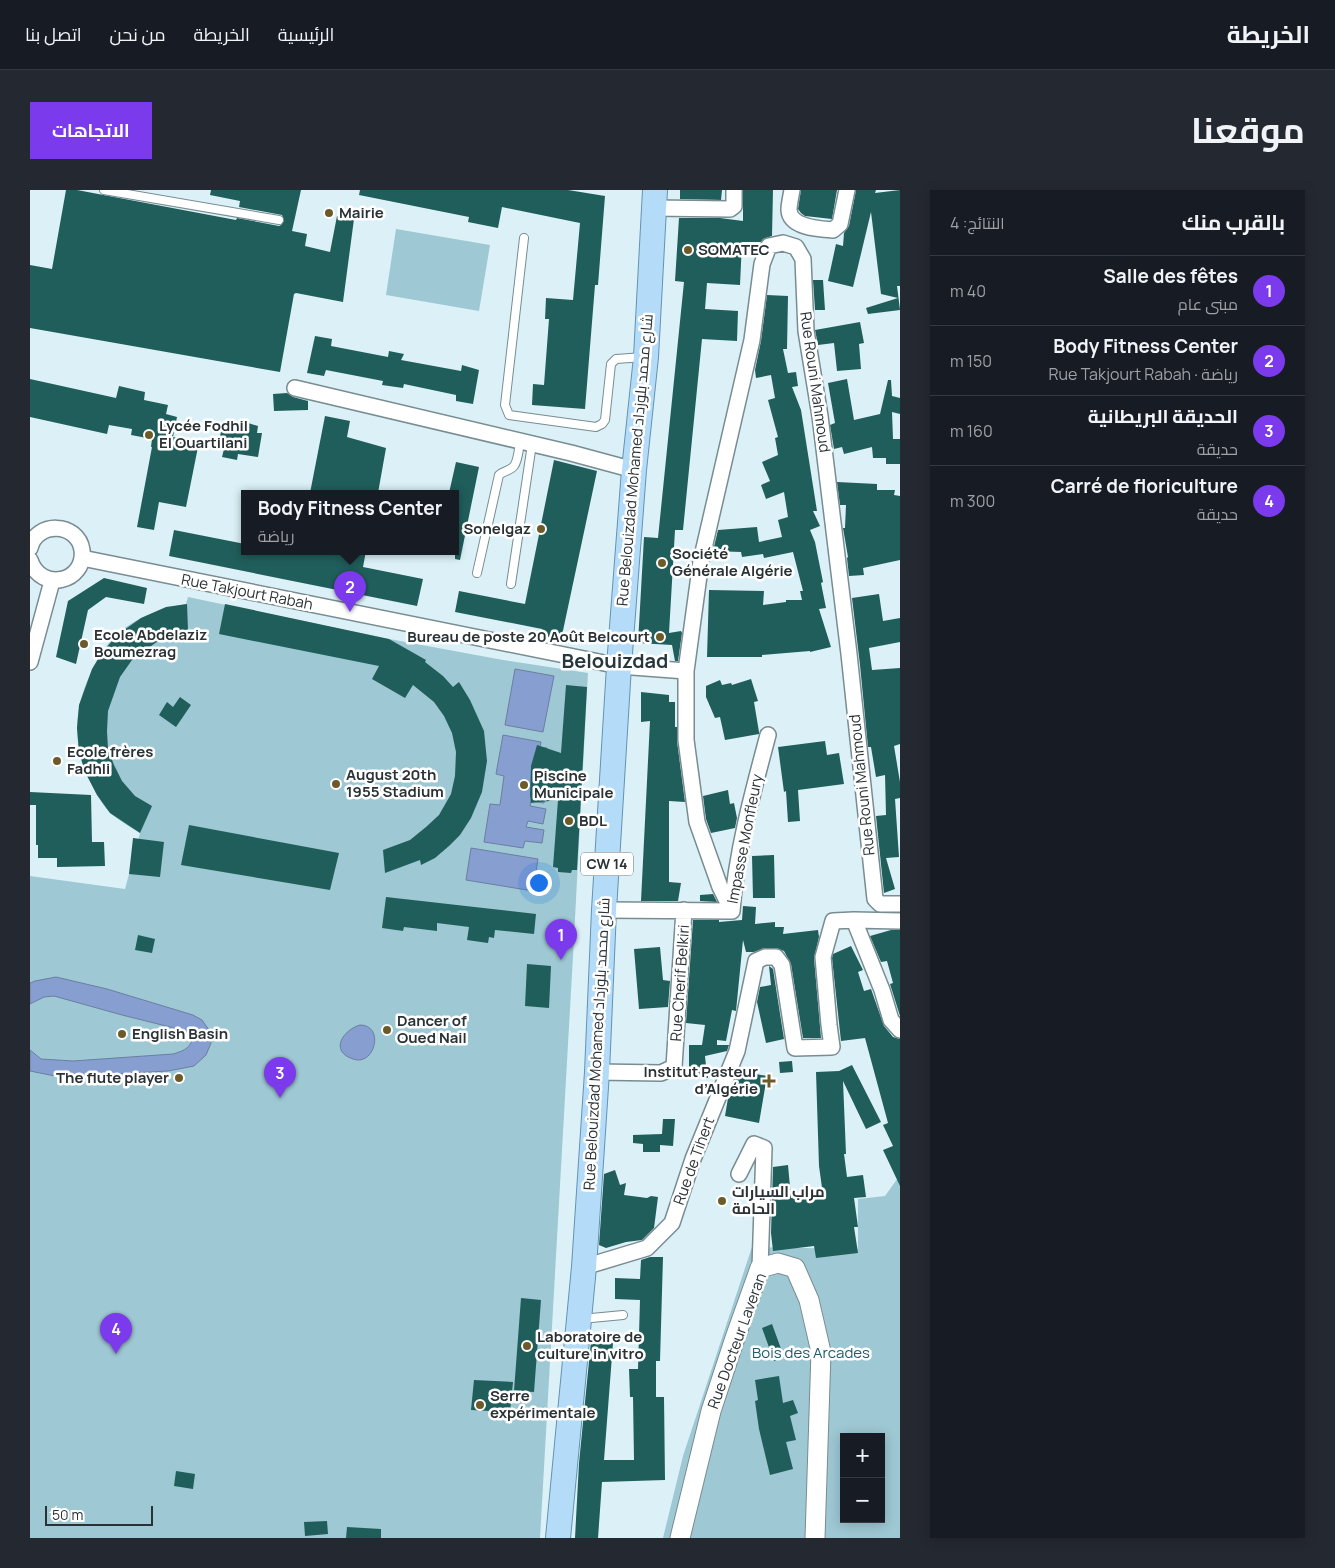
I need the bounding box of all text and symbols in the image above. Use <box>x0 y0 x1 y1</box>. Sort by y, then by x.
text: الخريطة <box>1227 17 1310 50</box>
text: اتصل بنا <box>25 22 82 46</box>
text: من نحن <box>110 22 166 46</box>
text: الخريطة <box>194 22 250 46</box>
text: الرئيسية <box>278 22 334 46</box>
button: الاتجاهات <box>30 102 152 159</box>
text: موقعنا <box>1191 106 1305 154</box>
place label: Mairie <box>339 202 384 223</box>
marker: Mairie <box>323 207 335 219</box>
text: بالقرب منك <box>1182 208 1285 236</box>
text: النتائج: 4 <box>950 212 1005 234</box>
place label: SOMATEC <box>698 239 770 260</box>
marker: SOMATEC <box>682 244 694 256</box>
text: Salle des fêtes <box>1103 263 1238 289</box>
text: 40 m <box>950 280 986 302</box>
text: 1 <box>1266 280 1273 302</box>
text: مبنى عام <box>1178 293 1238 315</box>
street label: Rue Rouni Mahmoud <box>795 310 836 454</box>
street label: Rue Belouizdad Mohamed شارع محمد بلوزداد <box>611 313 659 607</box>
text: Body Fitness Center <box>1053 333 1238 359</box>
text: 150 m <box>950 350 992 372</box>
text: 2 <box>1264 350 1274 372</box>
text: رياضة · Rue Takjourt Rabah <box>1049 363 1238 385</box>
text: الحديقة البريطانية <box>1088 403 1238 429</box>
place label: Lycée Fodhil El Ouartilani <box>159 415 248 453</box>
text: 160 m <box>950 420 993 442</box>
text: 3 <box>1264 420 1274 442</box>
marker: Lycée Fodhil El Ouartilani <box>143 429 155 441</box>
text: حديقة <box>1197 438 1238 460</box>
text: Carré de floriculture <box>1051 473 1238 499</box>
popup <box>241 490 459 555</box>
text: 300 m <box>950 490 995 512</box>
text: 4 <box>1264 490 1274 512</box>
text: Body Fitness Center <box>258 495 442 521</box>
text: حديقة <box>1197 503 1238 525</box>
place label: Sonelgaz <box>463 518 531 539</box>
marker: Sonelgaz <box>535 523 547 535</box>
text: رياضة <box>258 525 294 547</box>
place label: Société Générale Algérie <box>672 543 793 581</box>
marker: Société Générale Algérie <box>656 557 668 569</box>
street label: Rue Takjourt Rabah <box>179 568 315 615</box>
pin: 2 <box>334 571 366 612</box>
place label: Ecole Abdelaziz Boumezrag <box>94 624 207 662</box>
place label: Bureau de poste 20 Août Belcourt <box>407 626 650 647</box>
marker: Bureau de poste 20 Août Belcourt <box>654 631 666 643</box>
marker: Ecole Abdelaziz Boumezrag <box>78 638 90 650</box>
district label: Belouizdad <box>562 647 668 674</box>
street label: Rue Rouni Mahmoud <box>844 713 879 857</box>
place label: Ecole frères Fadhli <box>67 741 153 779</box>
marker: Ecole frères Fadhli <box>51 755 63 767</box>
place label: August 20th 1955 Stadium <box>346 764 444 802</box>
place label: Piscine Municipale <box>534 765 614 803</box>
street label: Impasse Monfleury <box>722 772 767 906</box>
marker: August 20th 1955 Stadium <box>330 778 342 790</box>
marker: Piscine Municipale <box>518 779 530 791</box>
place label: BDL <box>579 810 607 831</box>
marker: BDL <box>563 815 575 827</box>
road number: CW 14 <box>581 852 633 876</box>
your location <box>526 870 552 896</box>
street label: Rue Belouizdad Mohamed شارع محمد بلوزداد <box>578 897 616 1191</box>
pin: 1 <box>545 919 577 960</box>
street label: Rue Cherif Belkiri <box>665 924 694 1042</box>
place label: Dancer of Oued Nail <box>397 1010 467 1048</box>
place label: English Basin <box>132 1023 228 1044</box>
marker: Dancer of Oued Nail <box>381 1024 393 1036</box>
marker: English Basin <box>116 1028 128 1040</box>
pin: 3 <box>264 1057 296 1098</box>
place label: Institut Pasteur d’Algérie <box>644 1061 758 1099</box>
place label: The flute player <box>56 1067 169 1088</box>
marker: The flute player <box>173 1072 185 1084</box>
marker: Institut Pasteur d’Algérie <box>762 1074 776 1088</box>
street label: Rue de Tihert <box>668 1114 719 1208</box>
place label: مراب السيارات الحامة <box>732 1181 825 1219</box>
marker: مراب السيارات الحامة <box>716 1195 728 1207</box>
street label: Rue Docteur Laveran <box>702 1270 771 1412</box>
pin: 4 <box>100 1313 132 1354</box>
place label: Laboratoire de culture in vitro <box>537 1326 644 1364</box>
marker: Laboratoire de culture in vitro <box>521 1340 533 1352</box>
park label: Bois des Arcades <box>752 1342 870 1363</box>
place label: Serre expérimentale <box>490 1385 595 1423</box>
marker: Serre expérimentale <box>474 1399 486 1411</box>
map controls <box>840 1433 885 1523</box>
button: + <box>840 1433 885 1478</box>
button: − <box>840 1478 885 1523</box>
scale bar <box>45 1503 152 1526</box>
text: 50 m <box>52 1505 83 1524</box>

